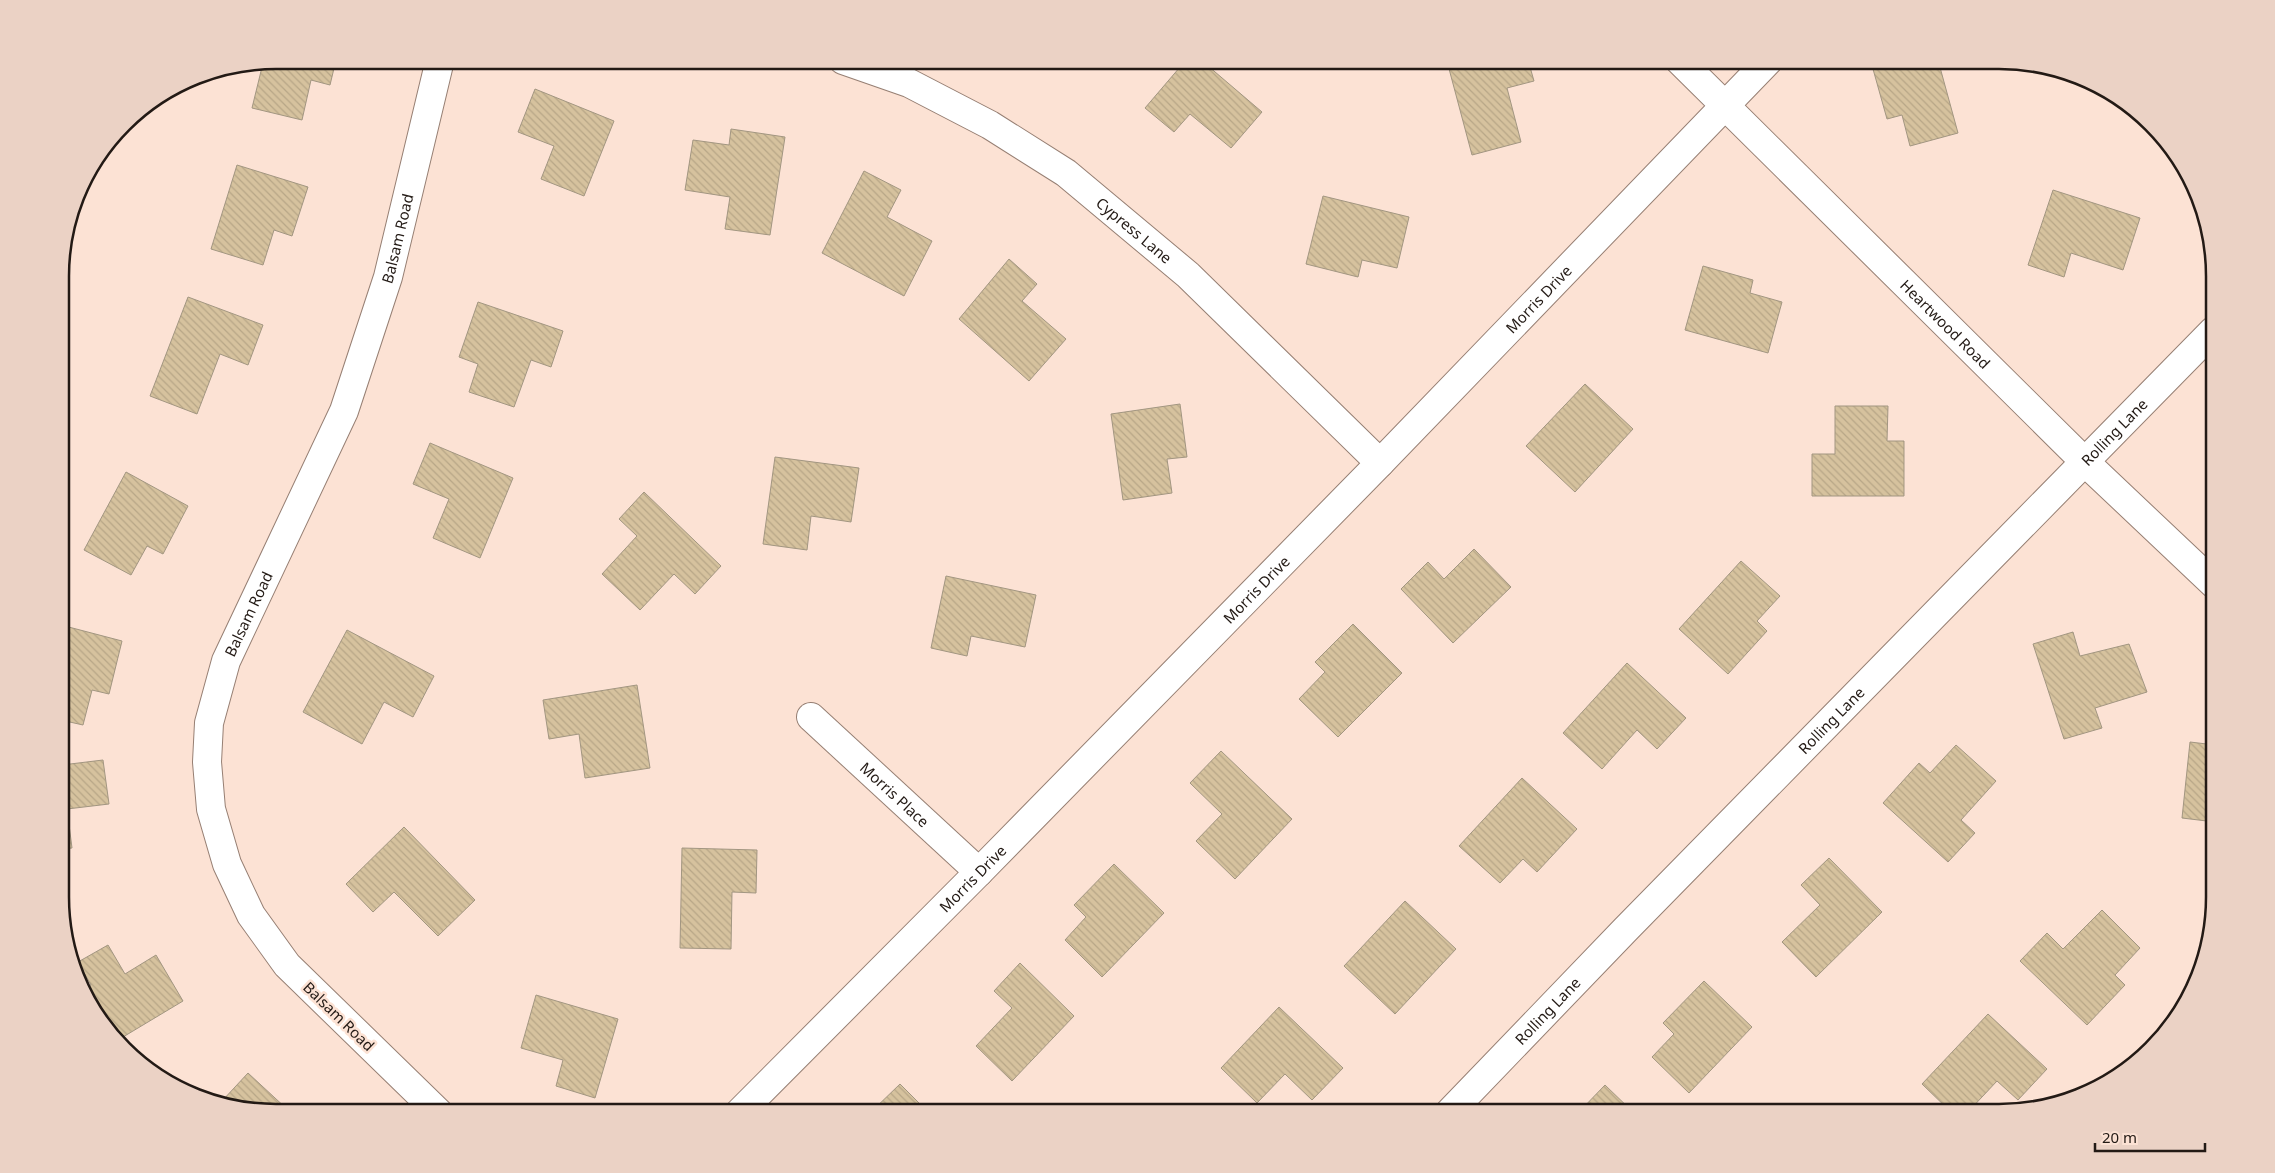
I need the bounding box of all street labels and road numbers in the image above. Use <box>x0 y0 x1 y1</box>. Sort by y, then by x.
street label: Balsam Road <box>377 192 418 286</box>
street label: Cypress Lane <box>1092 193 1176 268</box>
street label: Morris Drive <box>1501 261 1576 337</box>
street label: Heartwood Road <box>1896 275 1995 373</box>
street label: Rolling Lane <box>2077 394 2151 470</box>
street label: Morris Drive <box>1218 551 1294 627</box>
street label: Balsam Road <box>220 568 277 660</box>
street label: Rolling Lane <box>1794 682 1868 758</box>
street label: Morris Place <box>856 757 934 831</box>
street label: Morris Drive <box>935 840 1010 916</box>
street label: Rolling Lane <box>1510 973 1585 1049</box>
street label: Balsam Road <box>299 977 379 1055</box>

